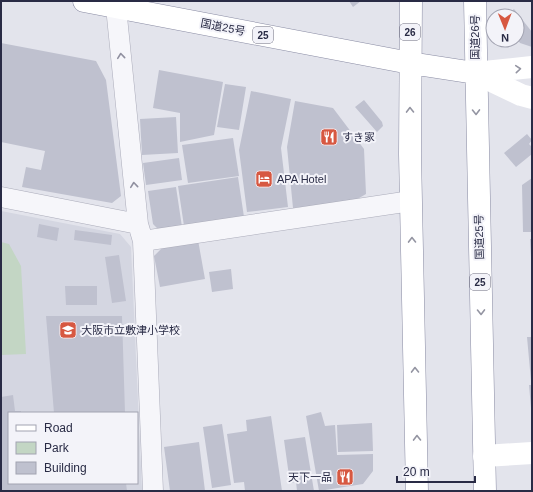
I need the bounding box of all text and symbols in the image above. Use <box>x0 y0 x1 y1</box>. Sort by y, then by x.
north arrow <box>485 8 525 48</box>
street label: 国道26号 <box>469 14 481 60</box>
street label: 国道25号 <box>200 17 246 37</box>
road number: 26 <box>400 24 420 40</box>
road number: 25 <box>253 27 273 43</box>
text: N <box>501 32 509 44</box>
one-way arrow <box>117 53 126 59</box>
one-way arrow <box>515 64 521 73</box>
one-way arrow <box>406 107 414 113</box>
one-way arrow <box>472 109 480 115</box>
restaurant icon: すき家 <box>319 127 339 147</box>
place label: すき家 <box>342 131 375 143</box>
hotel icon: APA Hotel <box>254 169 274 189</box>
place label: APA Hotel <box>277 173 326 185</box>
one-way arrow <box>130 182 139 188</box>
street label: 国道25号 <box>473 214 485 260</box>
one-way arrow <box>408 237 416 243</box>
road number: 25 <box>470 274 490 290</box>
one-way arrow <box>477 309 485 315</box>
school or university icon: 大阪市立敷津小学校 <box>58 320 78 340</box>
place label: 大阪市立敷津小学校 <box>81 324 180 336</box>
one-way arrow <box>411 367 420 373</box>
legend <box>8 412 138 484</box>
text: Road <box>44 421 73 435</box>
one-way arrow <box>413 435 421 441</box>
text: Park <box>44 441 70 455</box>
scale bar <box>397 458 475 484</box>
text: Building <box>44 461 87 475</box>
text: 20 m <box>403 465 430 479</box>
restaurant icon: 天下一品 <box>335 467 355 487</box>
place label: 天下一品 <box>288 471 332 483</box>

